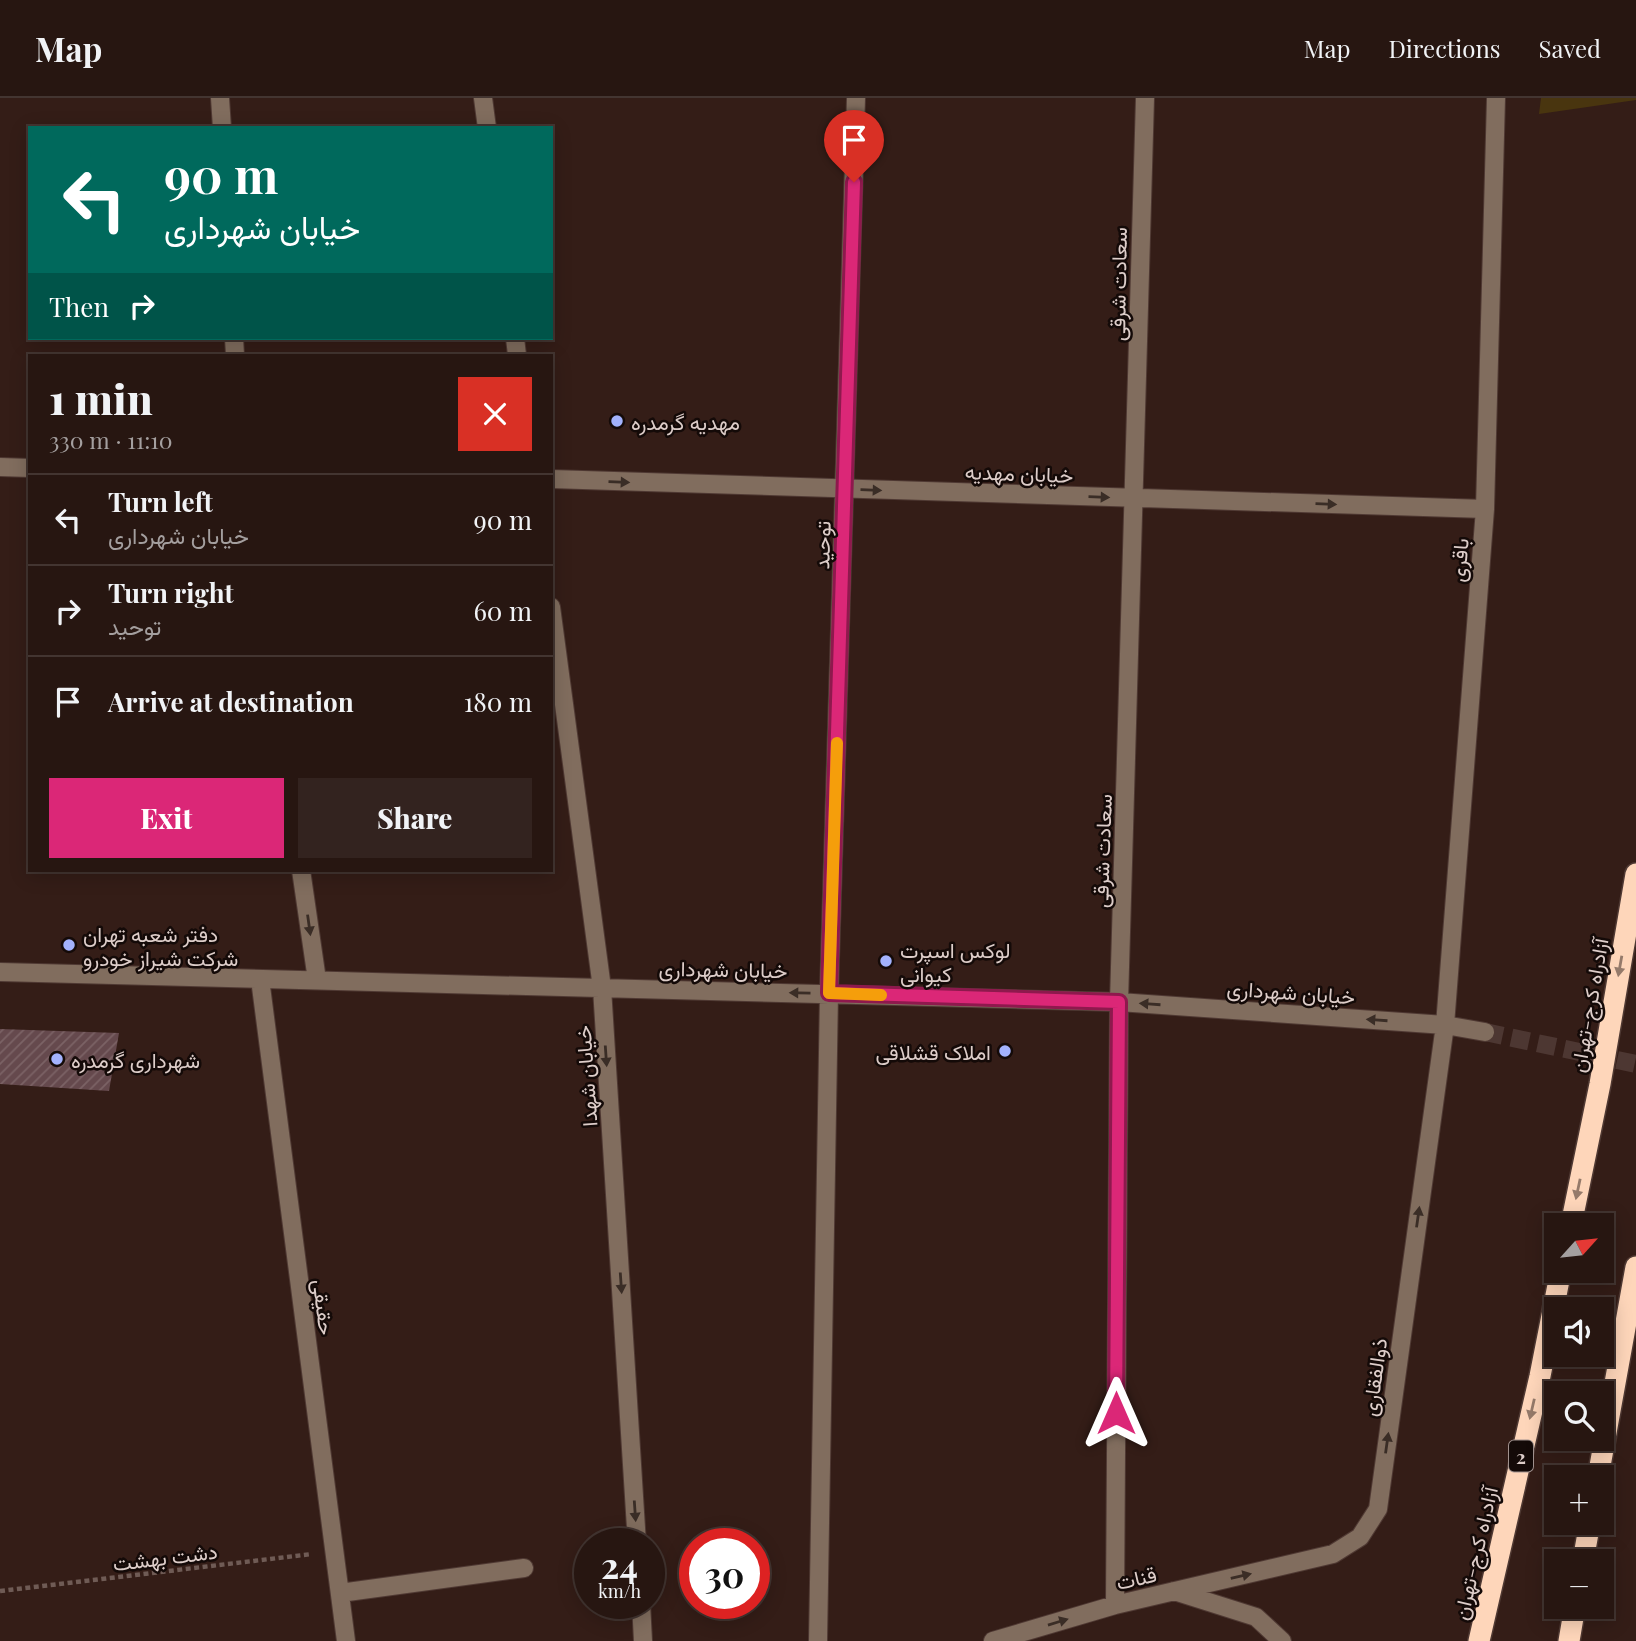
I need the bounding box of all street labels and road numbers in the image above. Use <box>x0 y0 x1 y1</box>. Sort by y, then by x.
street label: سعادت شرقی <box>1102 227 1133 341</box>
street label: خیابان مهدیه <box>964 456 1074 489</box>
street label: توحید <box>806 520 837 570</box>
street label: باقری <box>1442 537 1475 583</box>
street label: سعادت شرقی <box>1085 793 1118 909</box>
street label: آزادراه کرج-تهران <box>1562 934 1616 1075</box>
street label: خیابان شهرداری <box>658 953 788 984</box>
street label: خیابان شهرداری <box>1226 973 1356 1010</box>
street label: خیابان شهدا <box>567 1024 603 1128</box>
street label: حقیقی <box>308 1277 342 1337</box>
street label: ذوالفقاری <box>1354 1336 1393 1418</box>
road number: 2 <box>1509 1440 1533 1472</box>
street label: آزادراه کرج-تهران <box>1445 1482 1505 1623</box>
street label: دشت بهشت <box>111 1536 219 1577</box>
street label: قنات <box>1113 1559 1159 1595</box>

